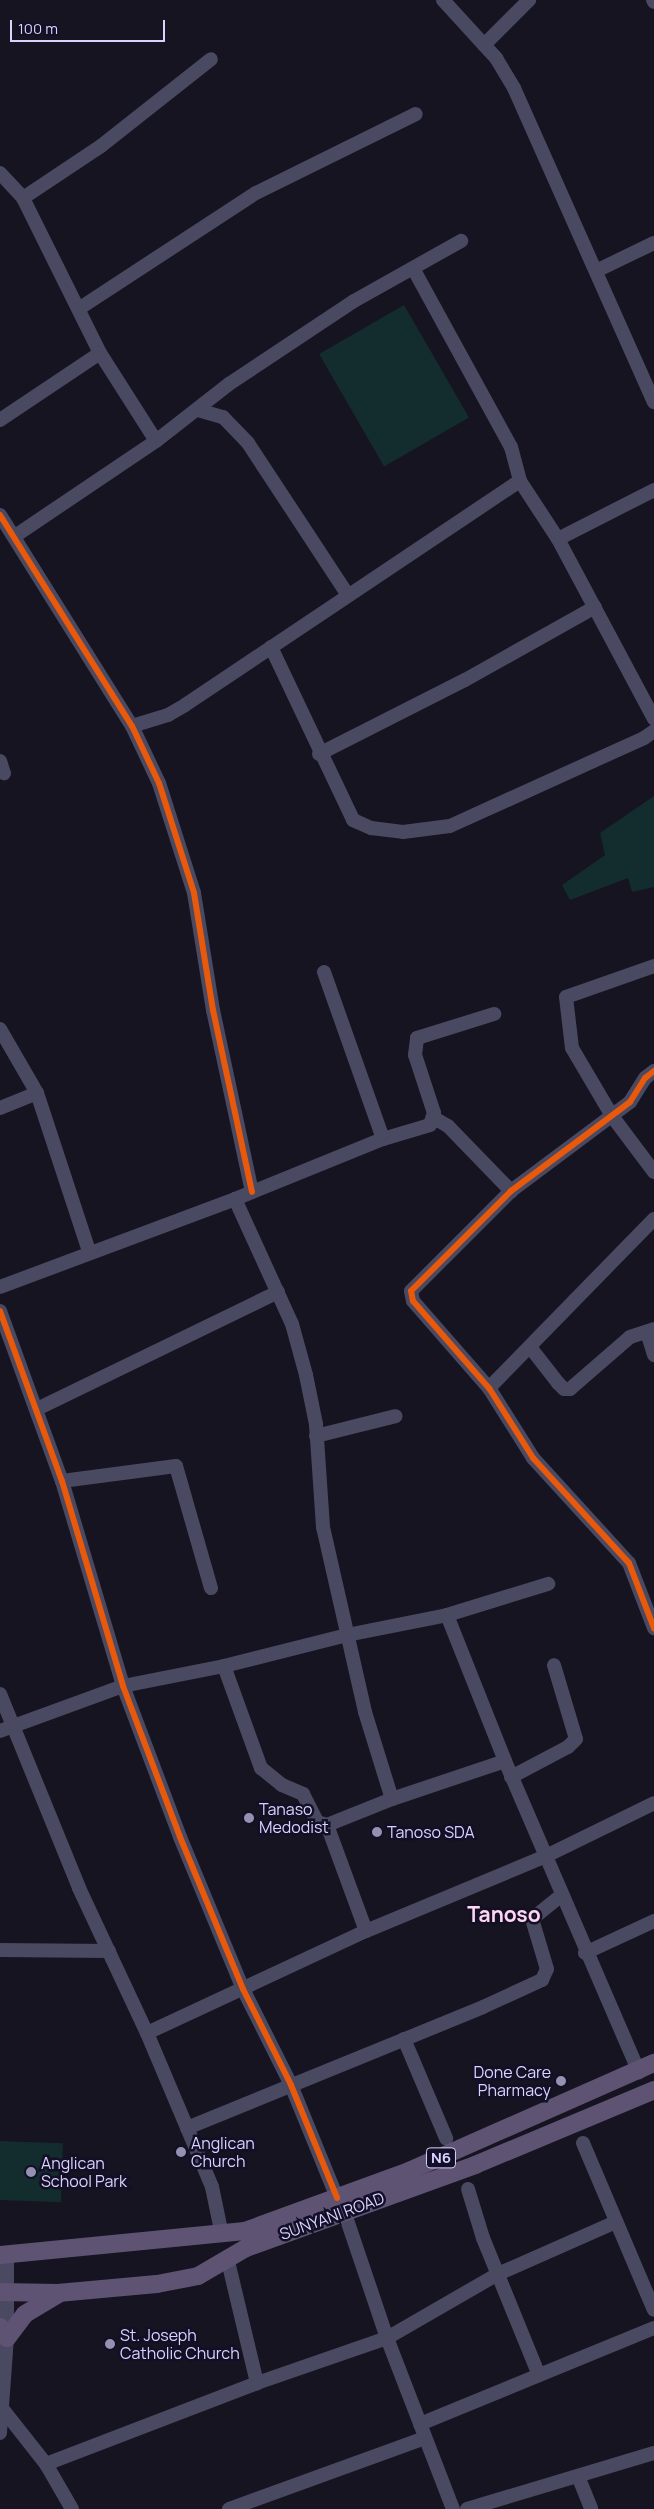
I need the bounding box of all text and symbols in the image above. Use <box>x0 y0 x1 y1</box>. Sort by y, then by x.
scale bar <box>12 10 168 42</box>
text: 100 m <box>18 18 58 39</box>
place label: Tanaso Medodist <box>259 1799 329 1837</box>
marker: Tanaso Medodist <box>243 1812 255 1824</box>
place label: Tanoso SDA <box>387 1822 475 1842</box>
marker: Tanoso SDA <box>371 1826 383 1838</box>
district label: Tanoso <box>467 1901 541 1927</box>
place label: Done Care Pharmacy <box>473 2062 551 2100</box>
marker: Done Care Pharmacy <box>555 2075 567 2087</box>
place label: Anglican Church <box>191 2133 255 2171</box>
marker: Anglican Church <box>175 2146 187 2158</box>
road number: N6 <box>425 2146 457 2170</box>
place label: Anglican School Park <box>41 2153 127 2191</box>
marker: Anglican School Park <box>25 2166 37 2178</box>
street label: SUNYANI ROAD <box>277 2188 387 2244</box>
place label: St. Joseph Catholic Church <box>120 2325 240 2363</box>
marker: St. Joseph Catholic Church <box>104 2338 116 2350</box>

